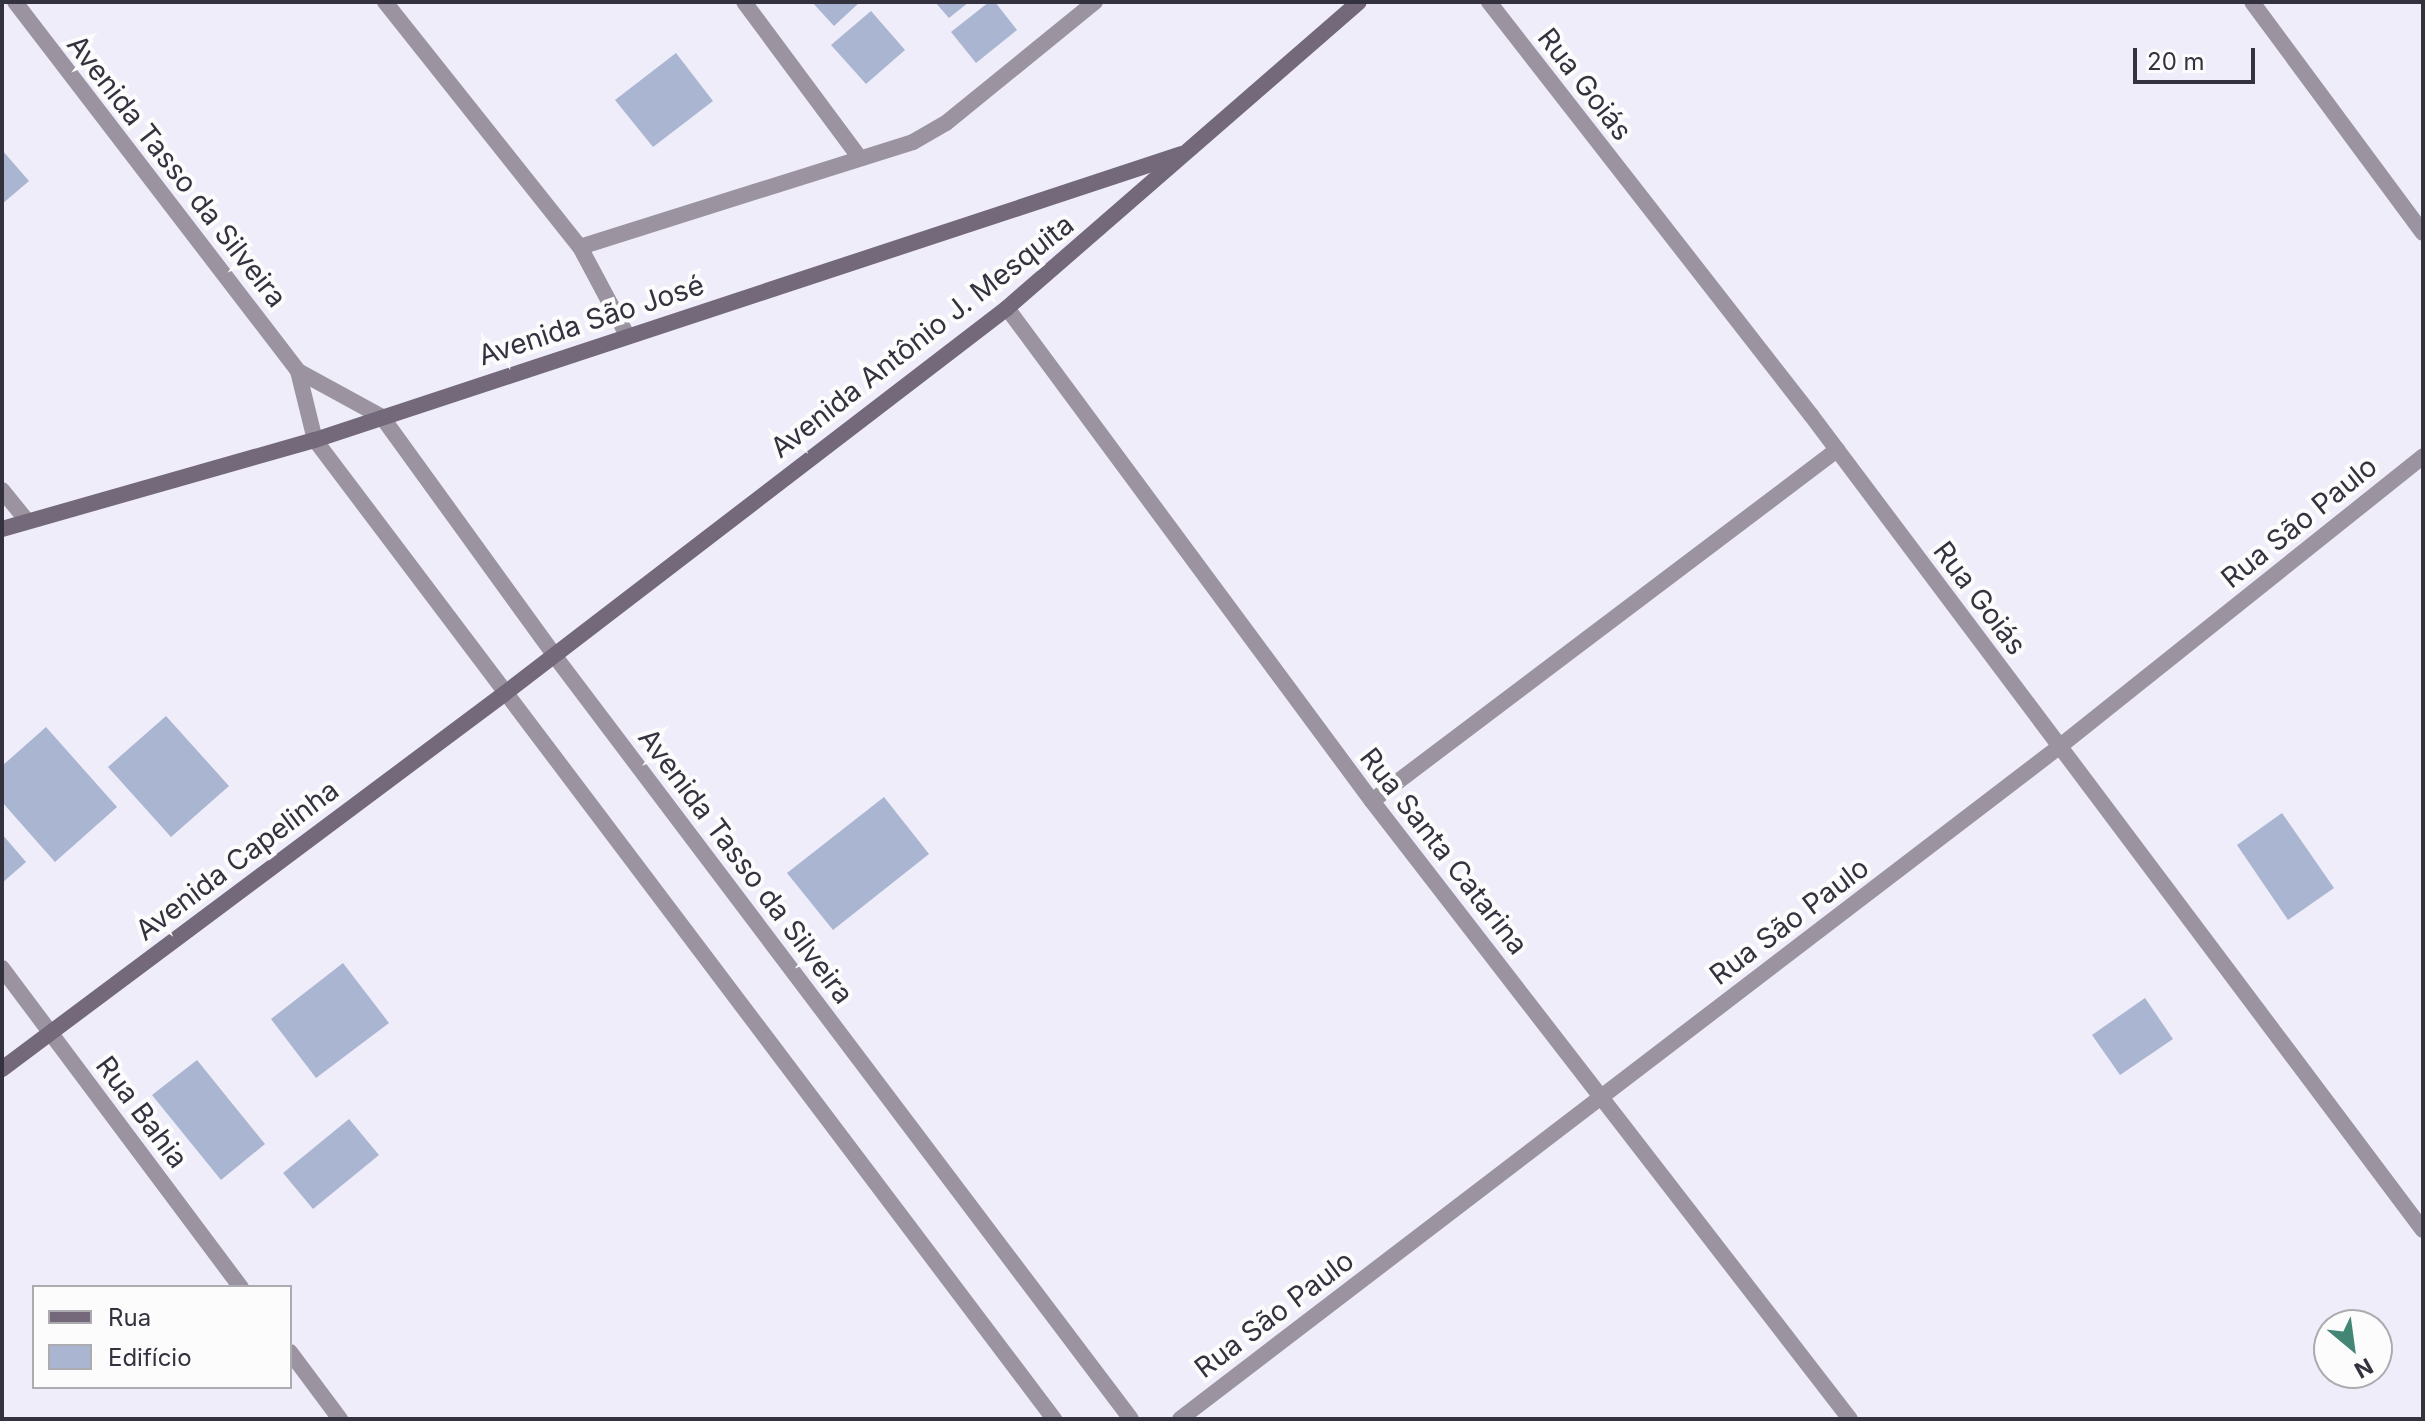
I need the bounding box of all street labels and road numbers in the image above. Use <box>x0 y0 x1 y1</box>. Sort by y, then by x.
street label: Rua Goiás <box>1531 21 1639 147</box>
street label: Avenida Tasso da Silveira <box>60 28 294 314</box>
street label: Avenida Antônio J. Mesquita <box>764 207 1080 465</box>
street label: Avenida São José <box>474 268 708 372</box>
street label: Rua São Paulo <box>2214 449 2384 595</box>
street label: Rua Goiás <box>1927 535 2033 661</box>
street label: Avenida Tasso da Silveira <box>631 722 861 1010</box>
street label: Rua Santa Catarina <box>1353 741 1535 961</box>
street label: Avenida Capelinha <box>129 773 345 947</box>
street label: Rua São Paulo <box>1703 850 1875 992</box>
street label: Rua Bahia <box>89 1049 195 1175</box>
street label: Rua São Paulo <box>1188 1243 1360 1385</box>

